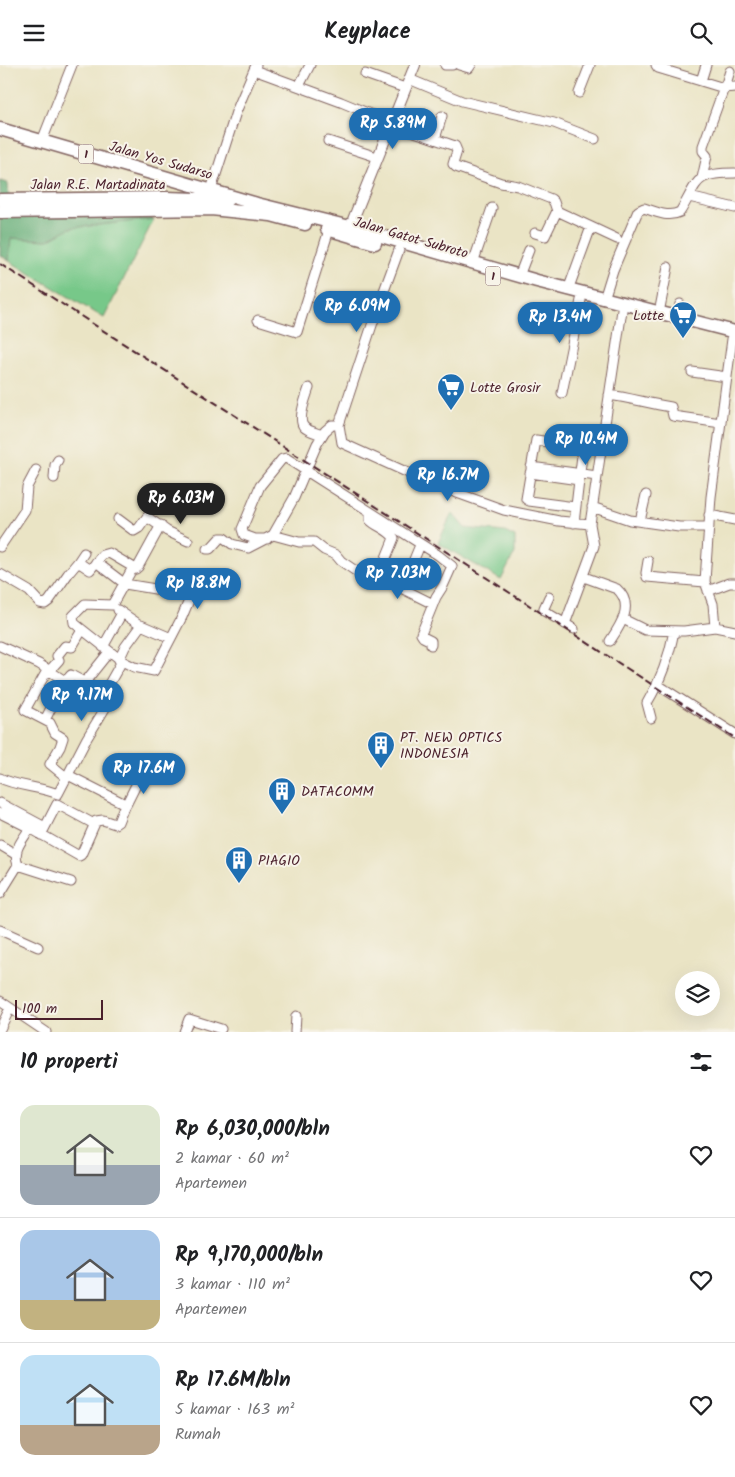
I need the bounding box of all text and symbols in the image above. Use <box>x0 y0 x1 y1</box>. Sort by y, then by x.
text: Keyplace <box>325 15 410 50</box>
icon: menu <box>20 19 48 47</box>
icon: search <box>687 19 715 47</box>
pin: Rp 5.89M <box>341 107 445 150</box>
text: Rp 5.89M <box>360 111 426 136</box>
street label: Jalan Yos Sudarso <box>106 136 215 186</box>
road number: 1 <box>78 145 94 163</box>
street label: Jalan R.E. Martadinata <box>30 174 166 196</box>
street label: Jalan Gatot Subroto <box>351 211 471 265</box>
road number: 1 <box>486 267 500 285</box>
pin: Rp 6.09M <box>305 291 409 333</box>
text: Rp 6.09M <box>324 294 390 319</box>
supermarket icon: Lotte <box>668 300 698 339</box>
pin: Rp 13.4M <box>508 301 612 344</box>
text: Rp 13.4M <box>529 305 591 330</box>
place label: Lotte <box>633 305 665 327</box>
supermarket icon: Lotte Grosir <box>436 372 466 411</box>
place label: Lotte Grosir <box>470 377 542 399</box>
pin: Rp 10.4M <box>534 423 638 466</box>
text: Rp 10.4M <box>555 427 617 452</box>
pin: Rp 16.7M <box>396 459 500 502</box>
text: Rp 16.7M <box>417 463 479 488</box>
pin: Rp 6.03M <box>129 483 233 525</box>
text: Rp 6.03M <box>148 486 214 511</box>
pin: Rp 7.03M <box>346 557 450 600</box>
text: Rp 7.03M <box>366 561 430 586</box>
pin: Rp 18.8M <box>146 567 250 610</box>
text: Rp 18.8M <box>166 571 230 596</box>
pin: Rp 9.17M <box>30 679 134 722</box>
text: Rp 9.17M <box>52 683 112 708</box>
place label: PT. NEW OPTICS INDONESIA <box>400 727 503 765</box>
building icon: PT. NEW OPTICS INDONESIA <box>366 730 396 769</box>
pin: Rp 17.6M <box>92 753 196 795</box>
text: Rp 17.6M <box>113 756 175 781</box>
building icon: DATACOMM <box>267 776 297 815</box>
place label: DATACOMM <box>301 781 374 803</box>
building icon: PIAGIO <box>224 845 254 884</box>
place label: PIAGIO <box>258 850 300 872</box>
map controls <box>675 971 720 1016</box>
button: layers <box>675 971 720 1016</box>
scale bar <box>15 997 102 1020</box>
text: 100 m <box>22 998 57 1020</box>
text: 10 properti <box>20 1046 118 1079</box>
icon: filters <box>687 1048 715 1076</box>
text: Rp 6,030,000/bln <box>175 1113 330 1146</box>
icon: home <box>60 1125 120 1185</box>
icon: heart <box>687 1141 715 1169</box>
text: 2 kamar · 60 m² <box>175 1146 289 1171</box>
text: Apartemen <box>175 1171 247 1196</box>
text: Rp 9,170,000/bln <box>175 1239 323 1272</box>
icon: home <box>60 1250 120 1310</box>
icon: heart <box>687 1266 715 1294</box>
text: 3 kamar · 110 m² <box>175 1272 290 1297</box>
text: Apartemen <box>175 1297 247 1322</box>
text: Rp 17.6M/bln <box>175 1364 291 1397</box>
icon: home <box>60 1375 120 1435</box>
icon: heart <box>687 1391 715 1419</box>
text: 5 kamar · 163 m² <box>175 1397 294 1422</box>
text: Rumah <box>175 1422 221 1447</box>

